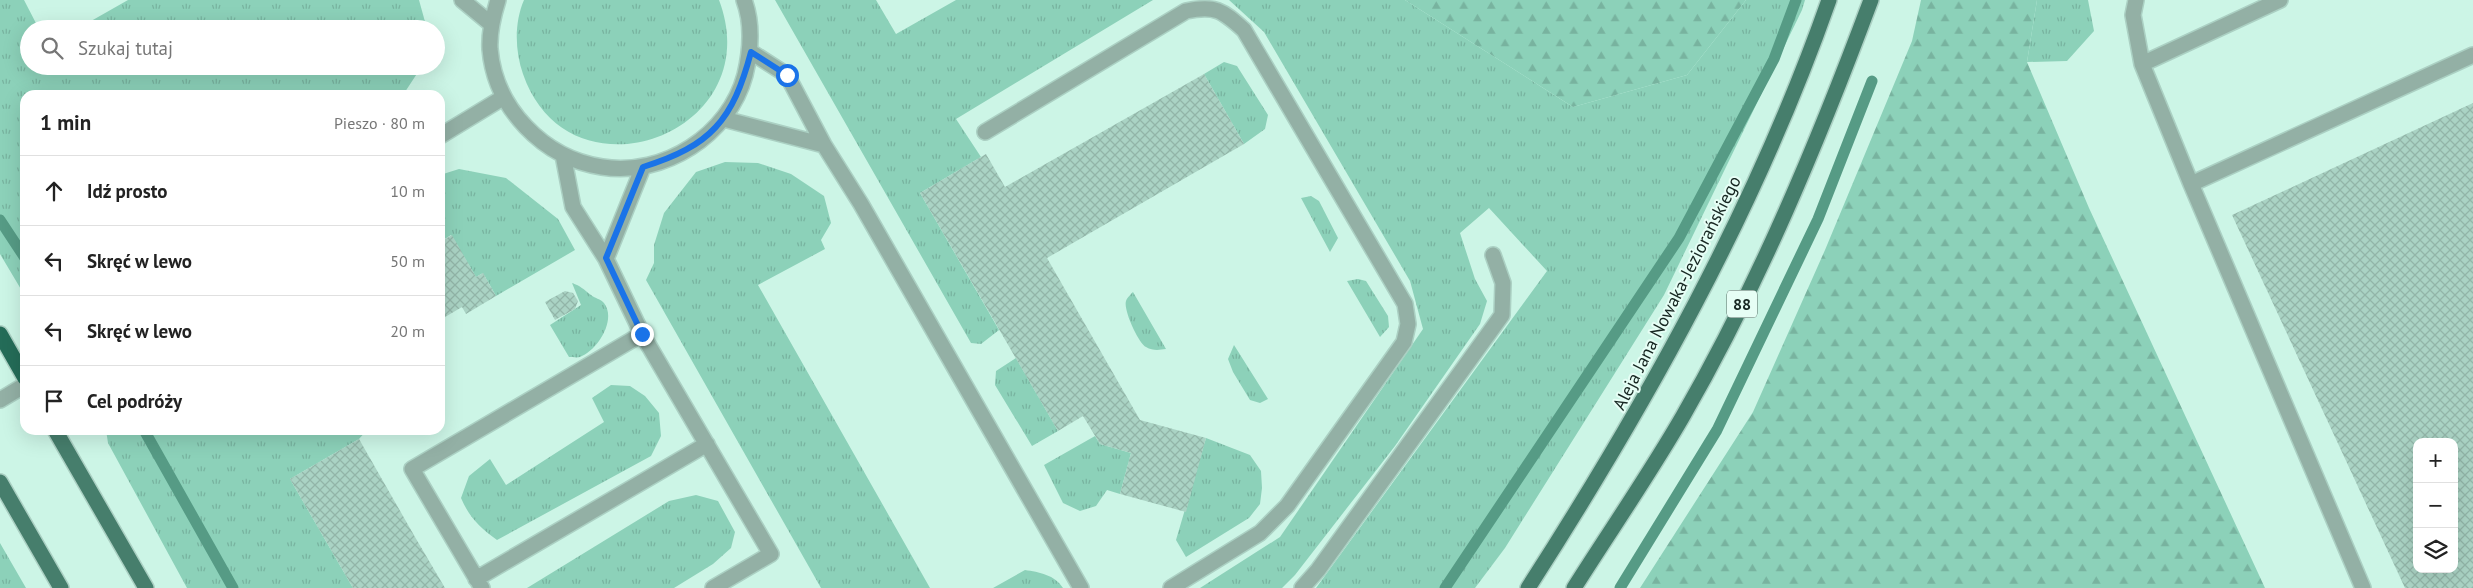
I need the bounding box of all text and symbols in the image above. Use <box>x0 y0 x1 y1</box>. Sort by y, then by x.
search box <box>20 20 445 75</box>
icon: search <box>38 34 66 62</box>
text: Szukaj tutaj <box>78 36 173 60</box>
route start <box>776 64 799 87</box>
text: 1 min <box>40 109 91 136</box>
text: Pieszo · 80 m <box>334 113 425 133</box>
street label: Aleja Jana Nowaka-Jeziorańskiego <box>1607 172 1746 414</box>
icon: ahead <box>40 177 68 205</box>
text: Idź prosto <box>87 179 167 203</box>
text: 10 m <box>390 181 425 201</box>
icon: left <box>40 247 68 275</box>
text: Skręć w lewo <box>87 249 192 273</box>
text: 50 m <box>390 251 425 271</box>
road number: 88 <box>1727 290 1757 318</box>
icon: left <box>40 317 68 345</box>
text: Skręć w lewo <box>87 319 192 343</box>
text: 20 m <box>390 321 425 341</box>
route end <box>631 323 654 346</box>
icon: arrive <box>40 387 68 415</box>
text: Cel podróży <box>87 389 182 413</box>
map controls <box>2413 438 2458 573</box>
button: + <box>2413 438 2458 483</box>
button: − <box>2413 483 2458 528</box>
button: layers <box>2413 528 2458 573</box>

